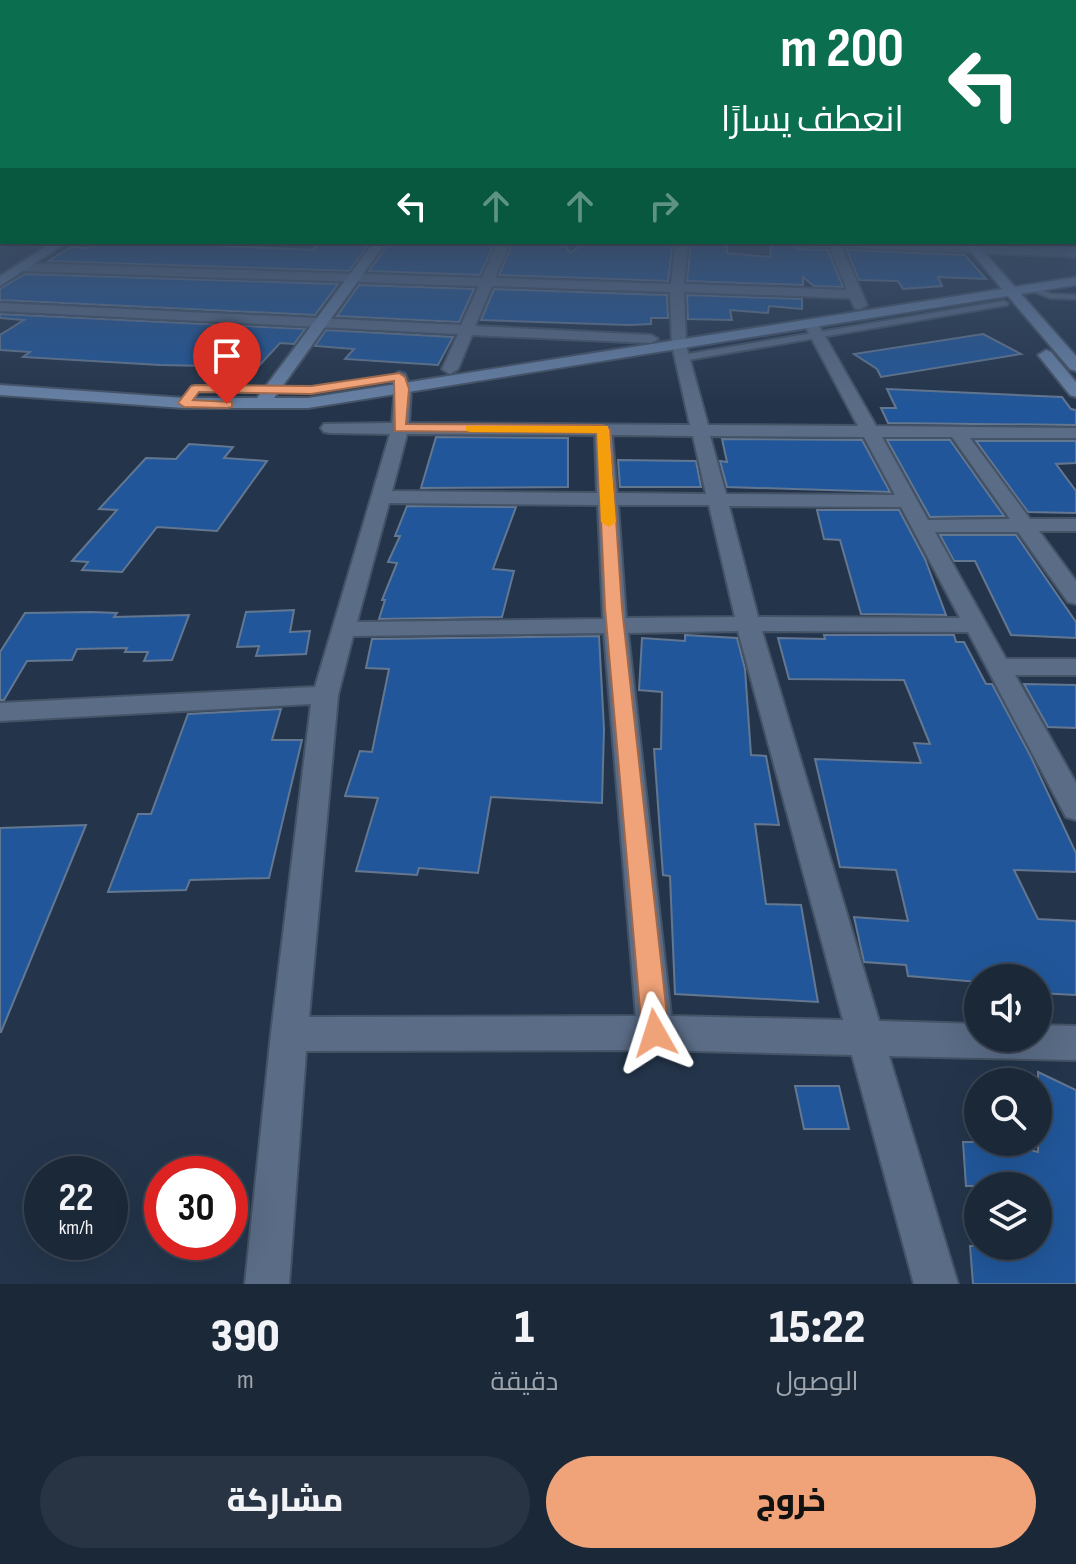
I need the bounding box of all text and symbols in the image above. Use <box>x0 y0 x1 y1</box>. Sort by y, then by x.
text: 200 m <box>780 16 904 83</box>
icon: left <box>932 32 1036 136</box>
text: انعطف يسارًا <box>721 99 904 142</box>
icon: left <box>390 184 434 228</box>
icon: ahead <box>474 184 518 228</box>
icon: ahead <box>558 184 602 228</box>
icon: right <box>642 184 686 228</box>
pin <box>193 322 261 404</box>
icon: arrive <box>205 334 249 378</box>
map controls <box>964 964 1052 1260</box>
button: sound <box>964 964 1052 1052</box>
position arrow <box>613 991 697 1075</box>
button: search <box>964 1068 1052 1156</box>
speed limit sign: 30 <box>144 1156 248 1260</box>
button: layers <box>964 1172 1052 1260</box>
text: 22 <box>58 1174 94 1222</box>
text: km/h <box>59 1216 93 1240</box>
text: 1 <box>515 1299 534 1356</box>
text: 15:22 <box>769 1299 865 1356</box>
text: 390 <box>211 1308 280 1365</box>
text: m <box>237 1365 254 1396</box>
text: دقيقة <box>491 1367 558 1398</box>
text: الوصول <box>776 1367 859 1398</box>
button: مشاركة <box>40 1456 530 1548</box>
button: خروج <box>546 1456 1036 1548</box>

